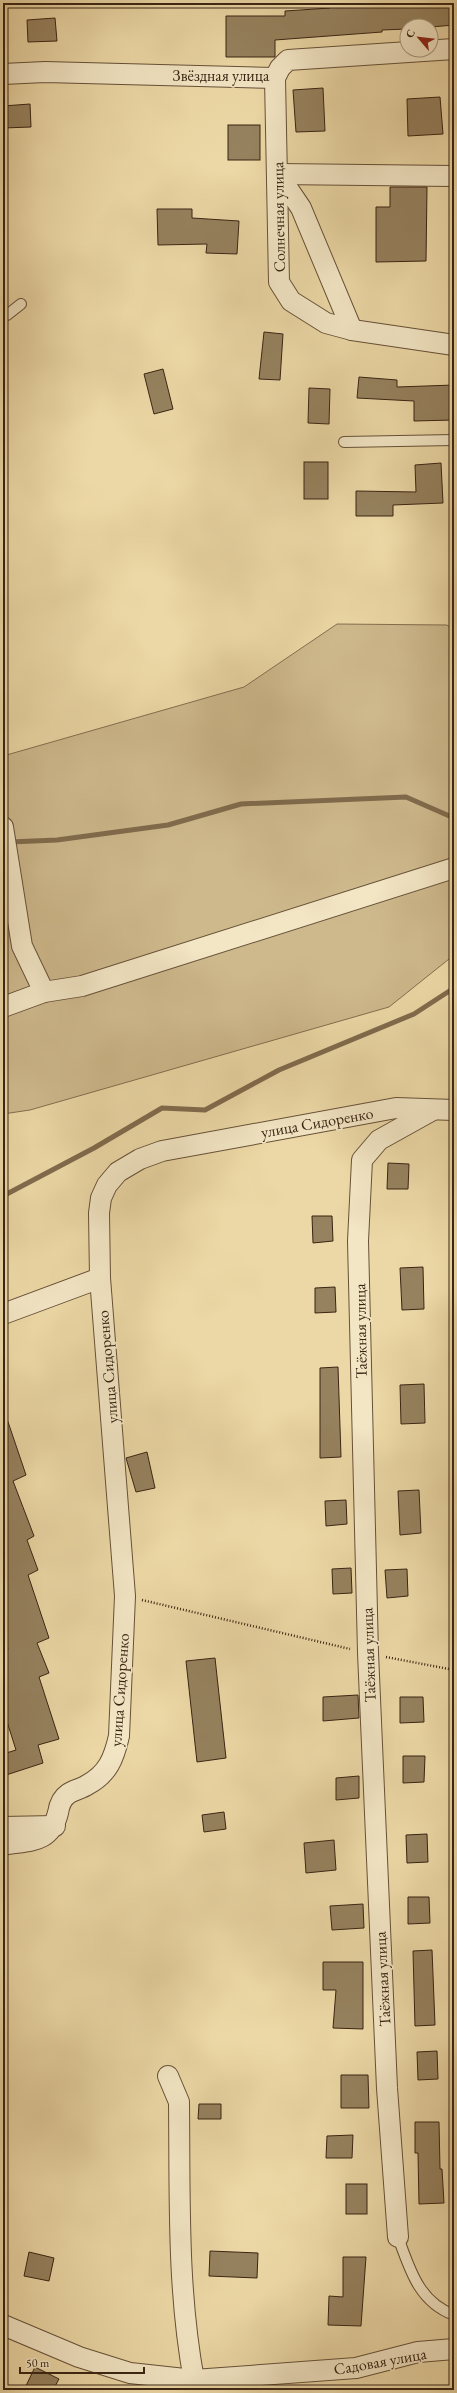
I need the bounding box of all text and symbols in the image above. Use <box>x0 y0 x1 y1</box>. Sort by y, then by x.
north arrow <box>399 18 439 58</box>
text: С <box>402 26 418 40</box>
street label: Звёздная улица <box>173 65 270 86</box>
street label: Солнечная улица <box>267 161 290 273</box>
street label: улица Сидоренко <box>259 1102 375 1143</box>
street label: Таёжная улица <box>349 1283 372 1379</box>
street label: улица Сидоренко <box>92 1309 123 1425</box>
street label: Таёжная улица <box>356 1606 381 1703</box>
street label: улица Сидоренко <box>105 1633 134 1747</box>
street label: Таёжная улица <box>369 1930 395 2027</box>
street label: Садовая улица <box>332 2343 429 2380</box>
scale bar <box>20 2349 144 2375</box>
text: 50 m <box>26 2355 50 2371</box>

